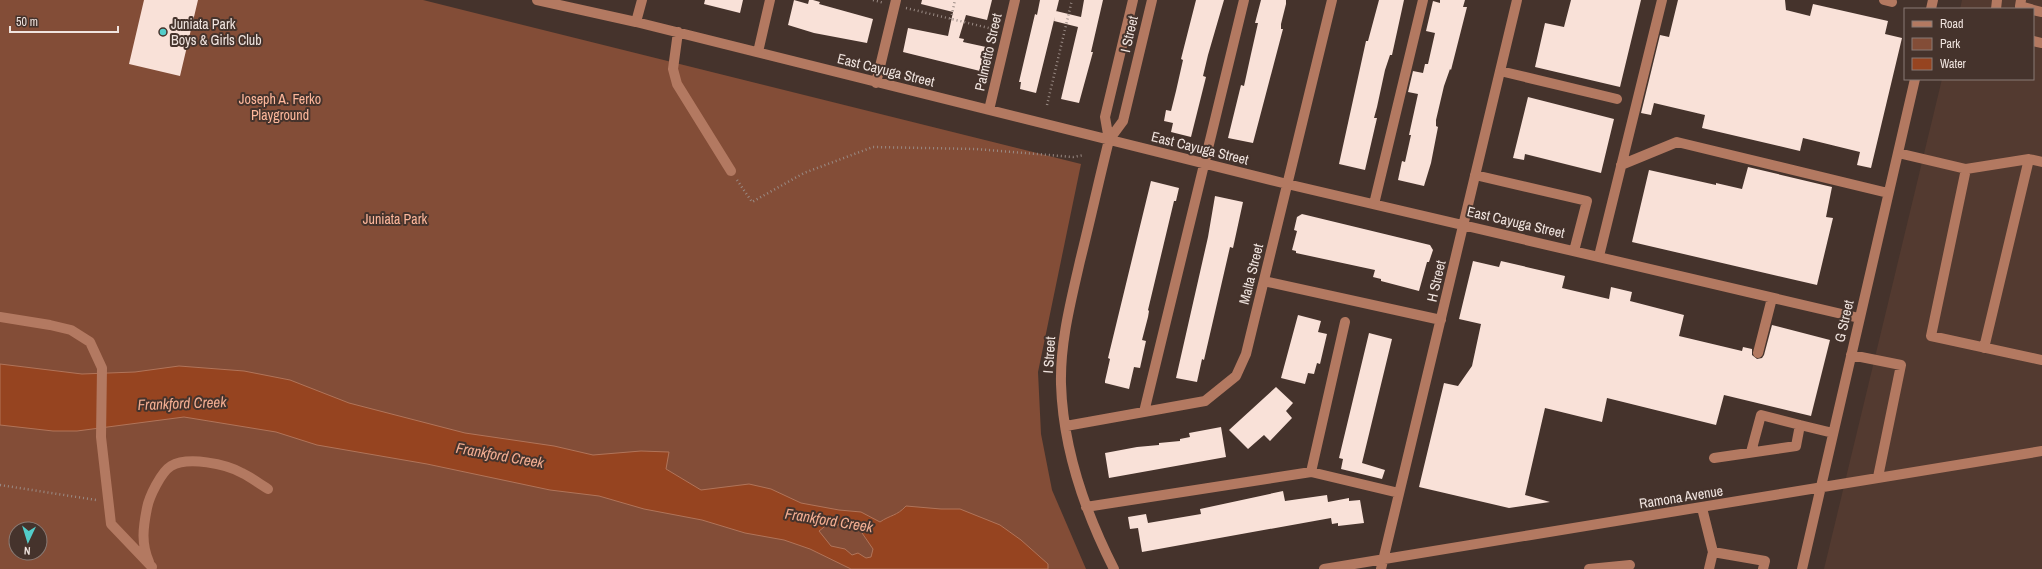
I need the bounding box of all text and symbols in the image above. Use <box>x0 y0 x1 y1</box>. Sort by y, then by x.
scale bar <box>10 8 118 34</box>
legend <box>1904 8 2034 80</box>
street label: Palmetto Street <box>970 11 1006 93</box>
text: 50 m <box>16 14 38 30</box>
street label: I Street <box>1116 14 1142 54</box>
place label: Juniata Park Boys & Girls Club <box>171 15 262 49</box>
text: Road <box>1940 16 1964 32</box>
marker: Juniata Park Boys & Girls Club <box>158 27 168 37</box>
text: Park <box>1940 36 1960 52</box>
street label: East Cayuga Street <box>836 49 936 91</box>
text: Water <box>1940 56 1967 72</box>
park label: Joseph A. Ferko Playground <box>239 90 321 124</box>
street label: East Cayuga Street <box>1150 127 1250 169</box>
street label: East Cayuga Street <box>1465 202 1567 242</box>
park label: Juniata Park <box>363 210 427 228</box>
street label: Malta Street <box>1235 242 1267 306</box>
street label: H Street <box>1422 258 1450 304</box>
street label: G Street <box>1830 298 1858 344</box>
street label: I Street <box>1039 336 1059 374</box>
water label: Frankford Creek <box>137 391 228 415</box>
water label: Frankford Creek <box>454 437 546 473</box>
street label: Ramona Avenue <box>1638 481 1724 513</box>
water label: Frankford Creek <box>783 503 875 537</box>
north arrow <box>8 521 48 561</box>
text: N <box>24 544 31 558</box>

